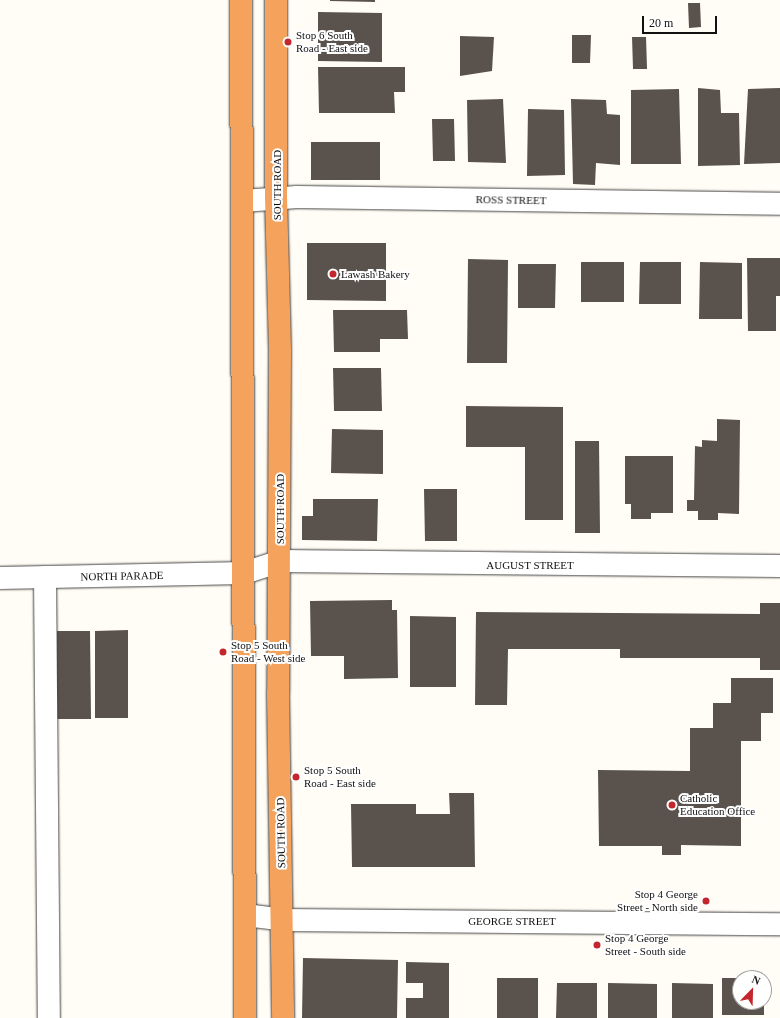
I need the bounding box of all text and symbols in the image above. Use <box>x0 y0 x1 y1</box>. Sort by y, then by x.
scale bar <box>644 8 719 34</box>
text: 20 m <box>649 16 673 30</box>
place label: Stop 6 South Road - East side <box>296 29 368 55</box>
marker: Stop 6 South Road - East side <box>283 37 293 47</box>
street label: SOUTH ROAD <box>270 150 284 220</box>
street label: ROSS STREET <box>476 193 546 207</box>
place label: Lawash Bakery <box>341 267 410 281</box>
marker: Lawash Bakery <box>328 269 338 279</box>
street label: SOUTH ROAD <box>273 474 287 544</box>
street label: AUGUST STREET <box>486 558 574 572</box>
street label: NORTH PARADE <box>80 569 164 583</box>
place label: Stop 5 South Road - West side <box>231 639 306 665</box>
marker: Stop 5 South Road - West side <box>218 647 228 657</box>
place label: Stop 5 South Road - East side <box>304 764 376 790</box>
marker: Stop 5 South Road - East side <box>291 772 301 782</box>
place label: Catholic Education Office <box>680 792 755 818</box>
street label: SOUTH ROAD <box>274 798 288 868</box>
marker: Catholic Education Office <box>667 800 677 810</box>
place label: Stop 4 George Street - North side <box>617 888 698 914</box>
marker: Stop 4 George Street - North side <box>701 896 711 906</box>
street label: GEORGE STREET <box>468 914 556 928</box>
place label: Stop 4 George Street - South side <box>605 932 686 958</box>
marker: Stop 4 George Street - South side <box>592 940 602 950</box>
north arrow <box>732 970 772 1010</box>
text: N <box>750 973 762 987</box>

